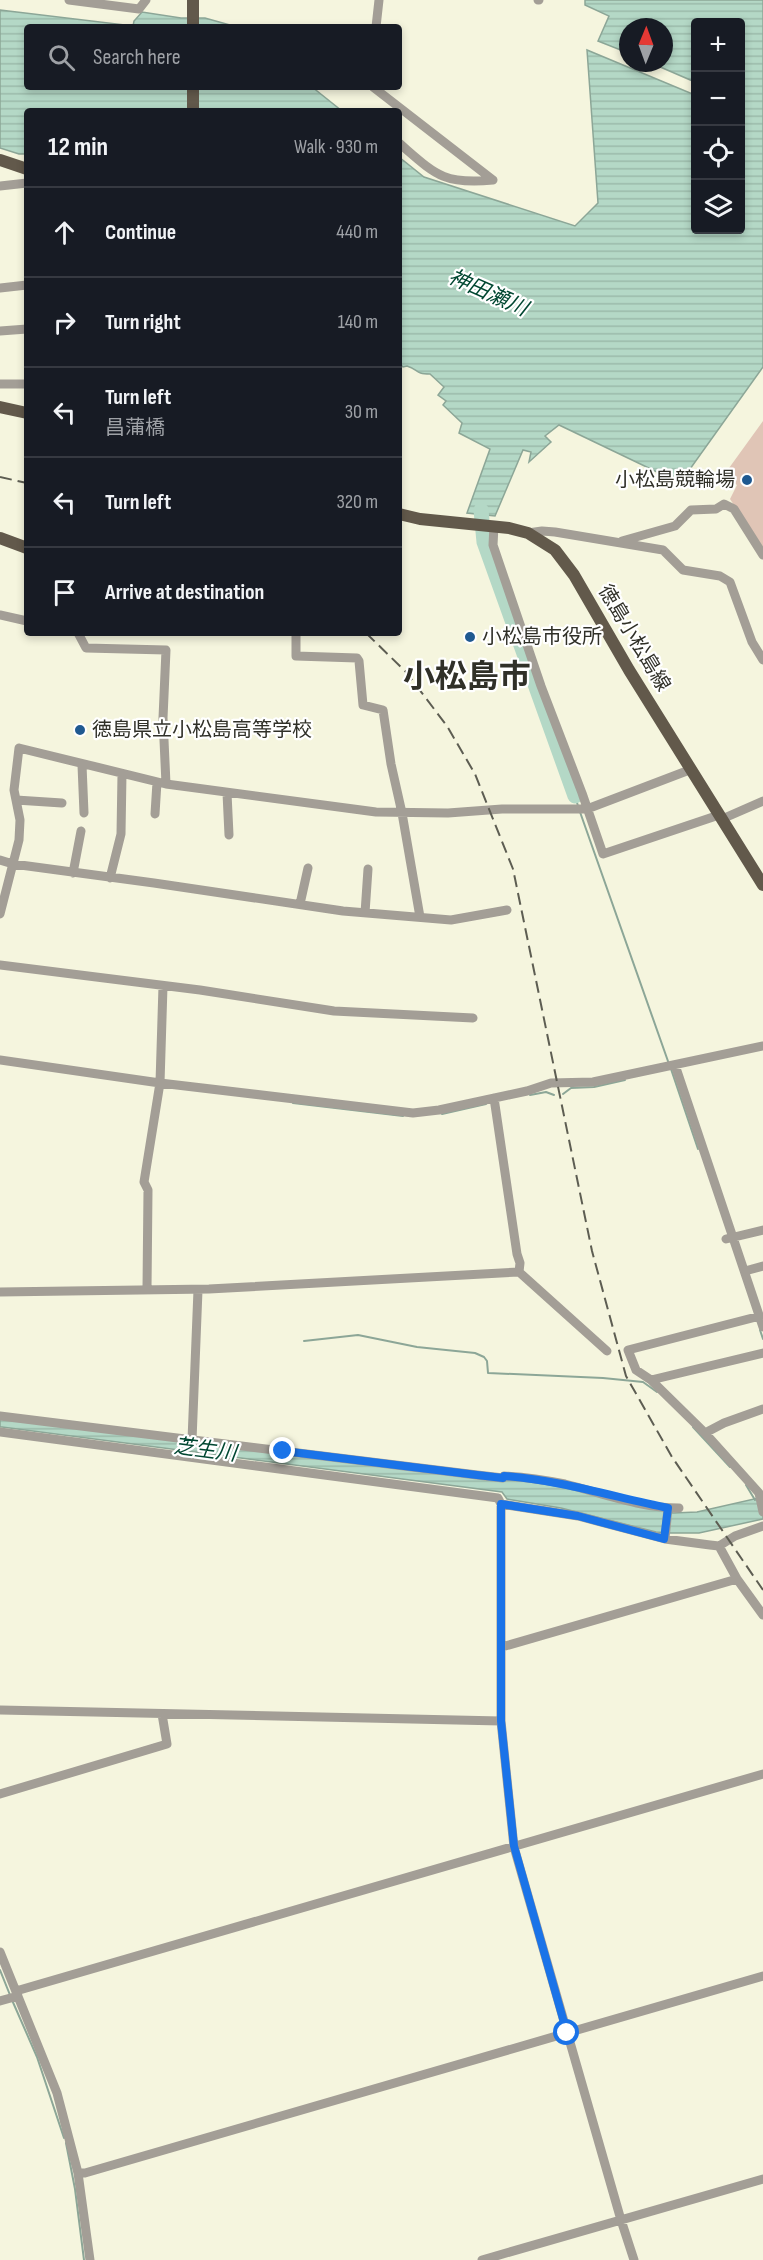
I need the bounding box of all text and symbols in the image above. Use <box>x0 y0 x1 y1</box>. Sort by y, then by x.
north arrow <box>619 18 673 72</box>
map controls <box>691 18 745 234</box>
button: + <box>691 18 745 72</box>
search box <box>24 24 402 90</box>
icon: search <box>45 41 78 74</box>
text: Search here <box>93 44 180 71</box>
button: − <box>691 72 745 126</box>
button: locate <box>691 126 745 180</box>
text: 12 min <box>48 132 108 163</box>
text: Walk · 930 m <box>294 135 378 159</box>
button: layers <box>691 180 745 234</box>
icon: ahead <box>48 216 81 249</box>
text: Continue <box>105 219 176 246</box>
text: 440 m <box>336 220 378 244</box>
water label: 神田瀬川 <box>445 264 533 322</box>
icon: right <box>48 306 81 339</box>
text: Turn right <box>105 309 181 336</box>
text: 140 m <box>338 310 378 334</box>
text: Turn left <box>105 384 171 411</box>
icon: left <box>48 396 81 429</box>
text: 30 m <box>345 400 378 424</box>
text: 昌蒲橋 <box>105 416 165 440</box>
place label: 小松島競輪場 <box>615 468 735 492</box>
marker: 小松島競輪場 <box>740 473 754 487</box>
icon: left <box>48 486 81 519</box>
text: Turn left <box>105 489 171 516</box>
text: 320 m <box>336 490 378 514</box>
icon: arrive <box>48 576 81 609</box>
text: Arrive at destination <box>105 579 264 606</box>
street label: 徳島小松島線 <box>593 580 675 696</box>
place label: 小松島市役所 <box>482 625 602 649</box>
marker: 小松島市役所 <box>463 630 477 644</box>
district label: 小松島市 <box>403 658 531 697</box>
place label: 徳島県立小松島高等学校 <box>92 718 312 742</box>
marker: 徳島県立小松島高等学校 <box>73 723 87 737</box>
water label: 芝生川 <box>172 1434 240 1466</box>
route end <box>269 1437 295 1463</box>
route start <box>553 2019 579 2045</box>

